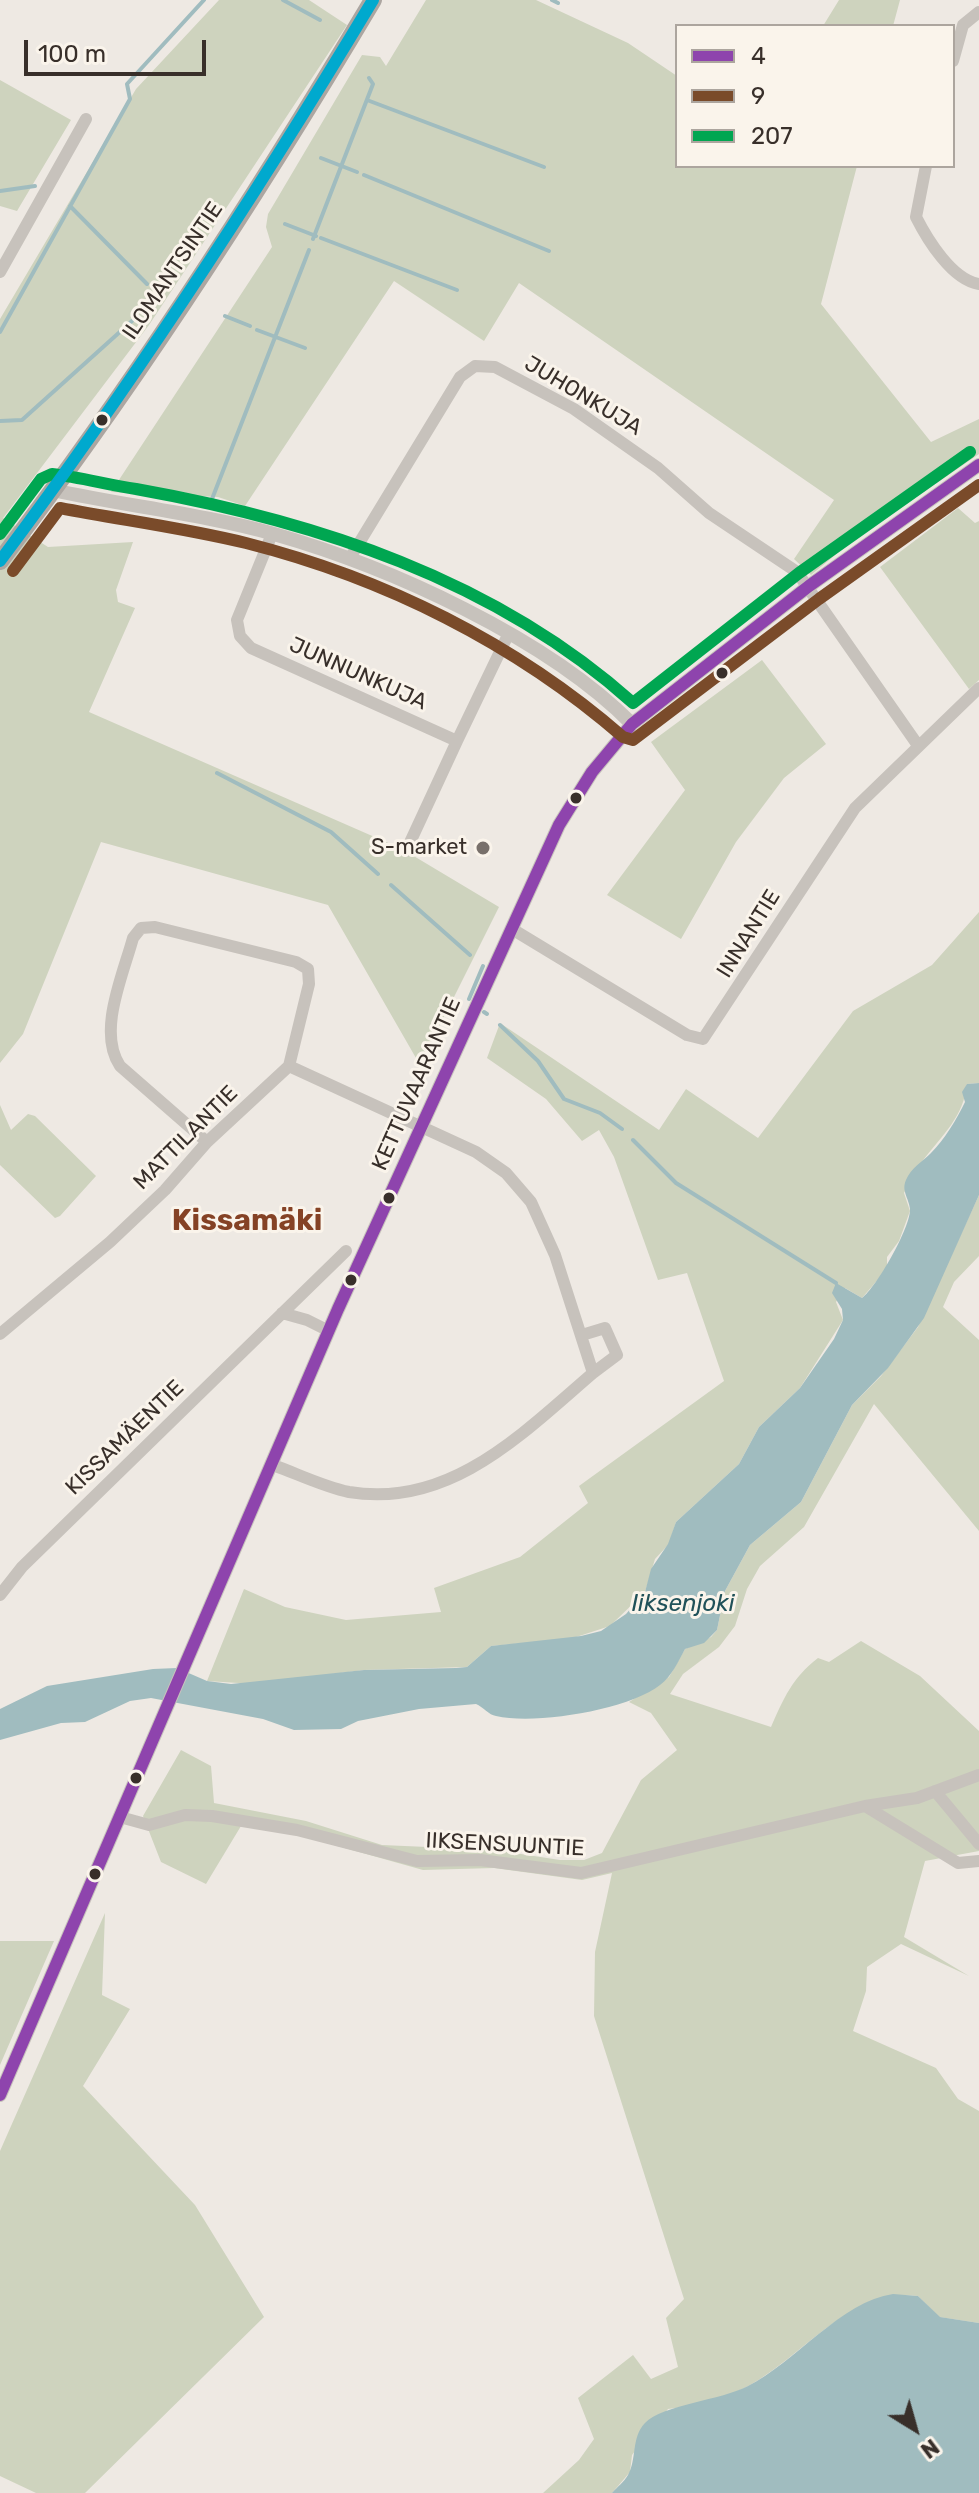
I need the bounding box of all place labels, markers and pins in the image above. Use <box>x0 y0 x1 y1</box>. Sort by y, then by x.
unlabelled marker <box>94 412 110 428</box>
unlabelled marker <box>714 665 730 681</box>
unlabelled marker <box>568 790 584 806</box>
place label: S-market <box>371 835 467 861</box>
marker: S-market <box>474 839 492 857</box>
unlabelled marker <box>381 1190 397 1206</box>
unlabelled marker <box>343 1272 359 1288</box>
unlabelled marker <box>128 1770 144 1786</box>
unlabelled marker <box>87 1866 103 1882</box>

